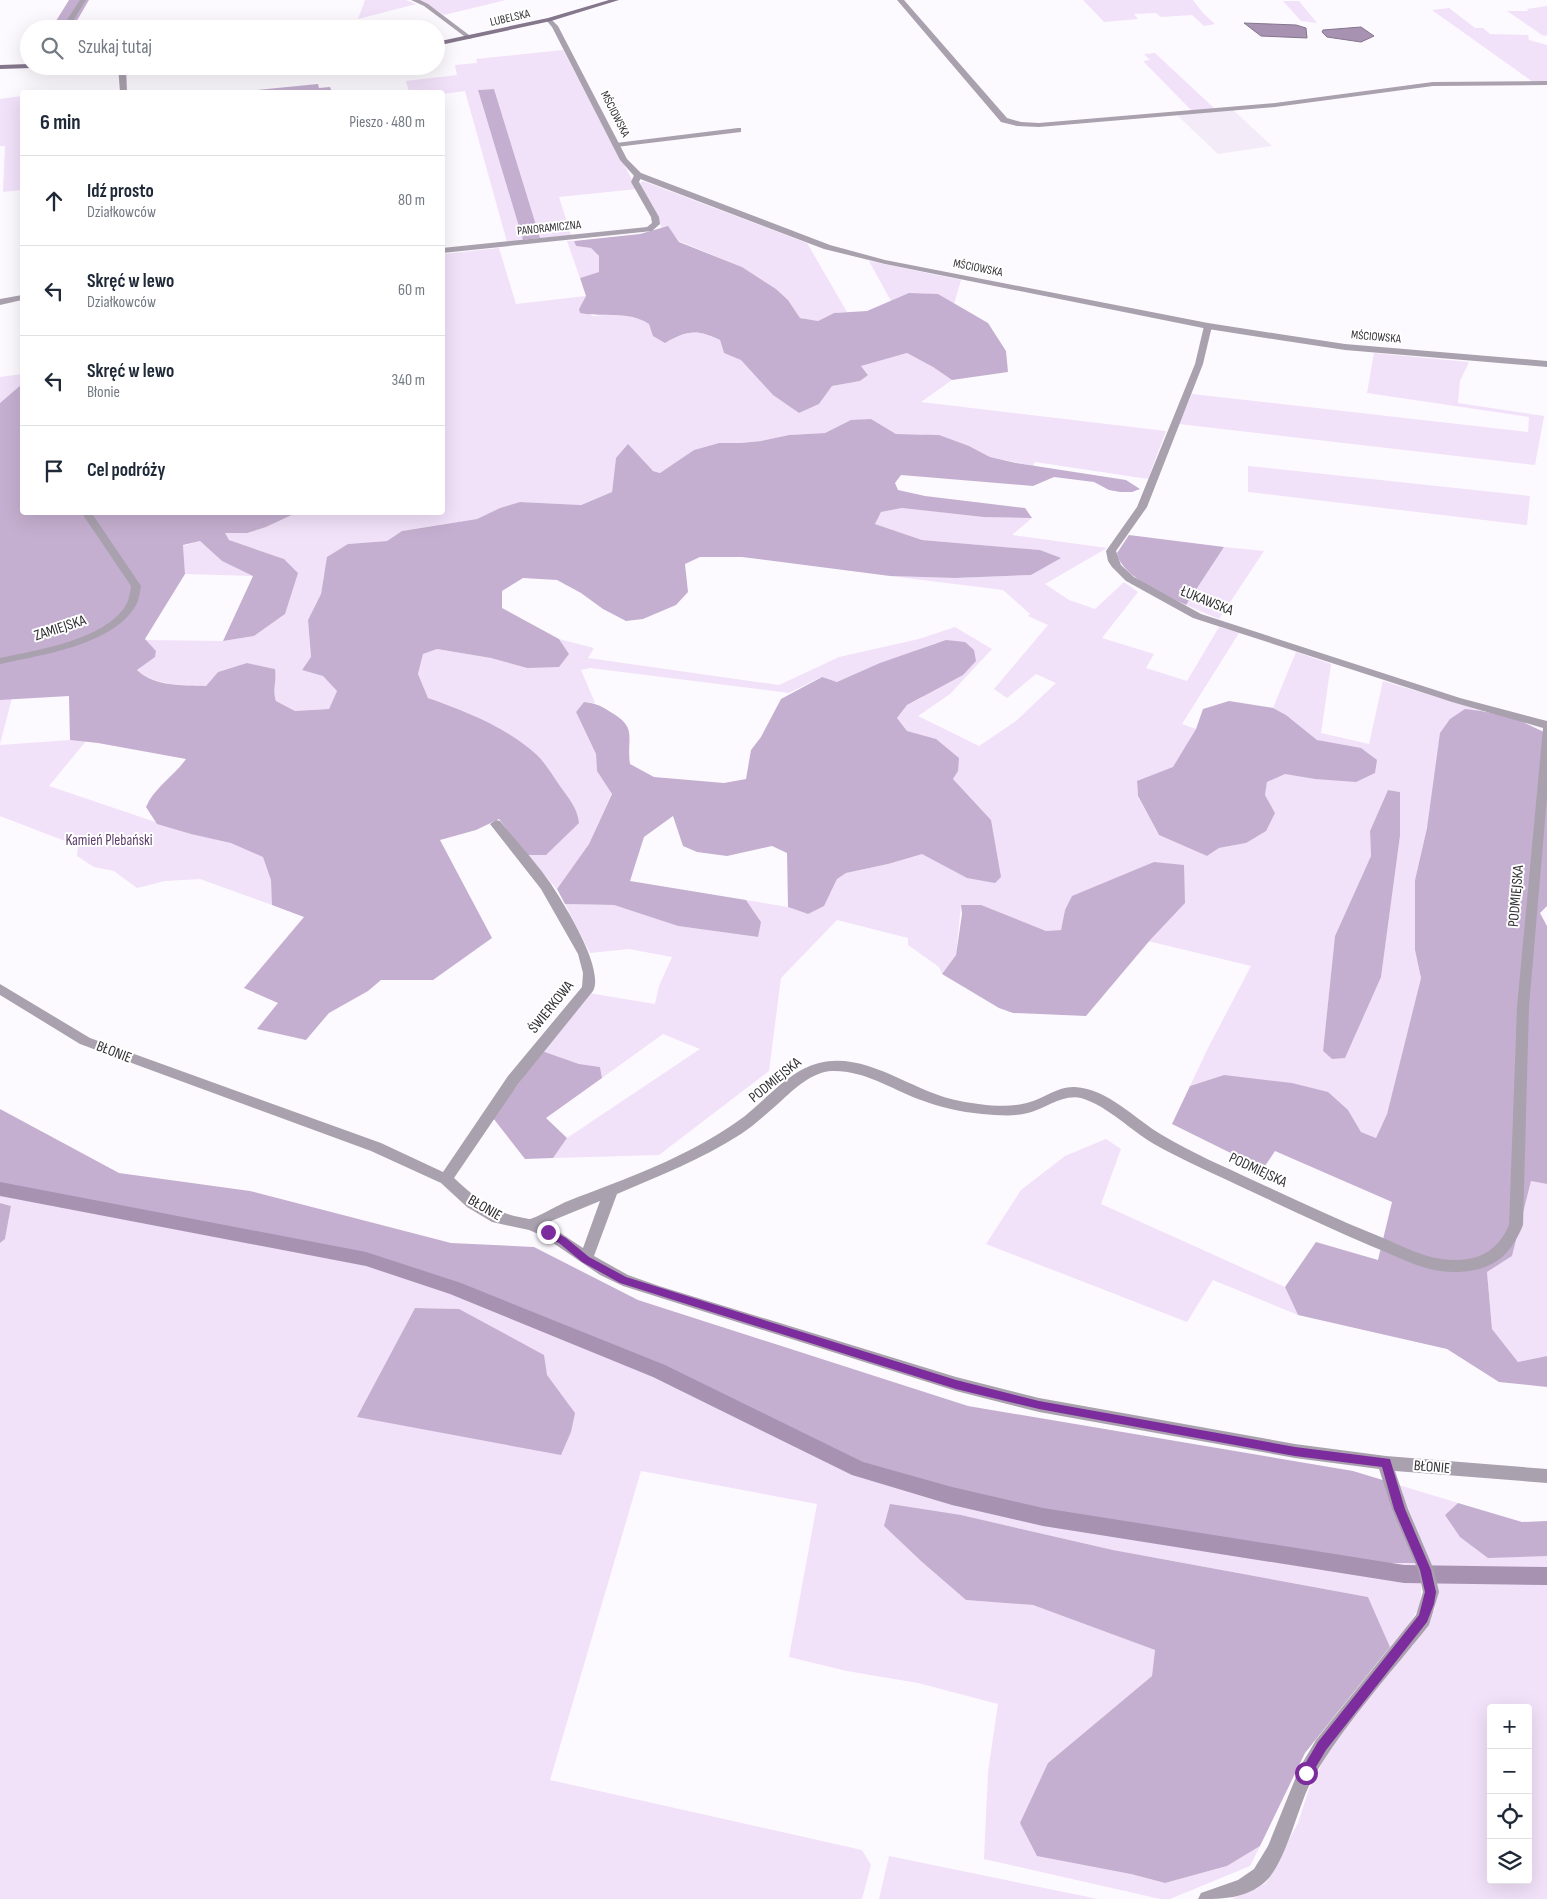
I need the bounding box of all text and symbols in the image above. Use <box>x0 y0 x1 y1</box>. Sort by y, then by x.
street label: LUBELSKA <box>489 6 532 30</box>
search box <box>20 20 445 75</box>
icon: search <box>38 34 66 62</box>
text: Szukaj tutaj <box>78 36 152 59</box>
street label: MŚCIOWSKA <box>597 88 633 140</box>
text: 6 min <box>40 110 81 135</box>
text: Pieszo · 480 m <box>349 113 425 132</box>
text: Idź prosto <box>87 180 154 203</box>
icon: ahead <box>40 187 68 215</box>
text: 80 m <box>398 191 425 210</box>
text: Działkowców <box>87 203 156 222</box>
street label: PANORAMICZNA <box>516 217 583 239</box>
street label: MŚCIOWSKA <box>952 256 1005 280</box>
text: Skręć w lewo <box>87 270 174 293</box>
icon: left <box>40 277 68 305</box>
text: 60 m <box>398 281 425 300</box>
text: Działkowców <box>87 293 156 312</box>
street label: MŚCIOWSKA <box>1351 327 1402 347</box>
text: Skręć w lewo <box>87 360 174 383</box>
icon: left <box>40 367 68 395</box>
text: 340 m <box>392 371 425 390</box>
text: Błonie <box>87 383 120 402</box>
icon: arrive <box>40 457 68 485</box>
text: Cel podróży <box>87 459 165 482</box>
street label: ŁUKAWSKA <box>1177 582 1237 620</box>
street label: ZAMIEJSKA <box>32 611 89 645</box>
park label: Kamień Plebański <box>65 831 153 850</box>
street label: PODMIEJSKA <box>1504 864 1528 928</box>
street label: ŚWIERKOWA <box>524 976 578 1037</box>
street label: BŁONIE <box>94 1037 134 1067</box>
street label: PODMIEJSKA <box>745 1053 806 1107</box>
street label: PODMIEJSKA <box>1226 1148 1291 1192</box>
street label: BŁONIE <box>465 1191 505 1225</box>
route end <box>537 1221 560 1244</box>
street label: BŁONIE <box>1413 1456 1451 1478</box>
map controls <box>1487 1704 1532 1884</box>
button: + <box>1487 1704 1532 1749</box>
button: − <box>1487 1749 1532 1794</box>
route start <box>1295 1762 1318 1785</box>
button: locate <box>1487 1794 1532 1839</box>
button: layers <box>1487 1839 1532 1884</box>

